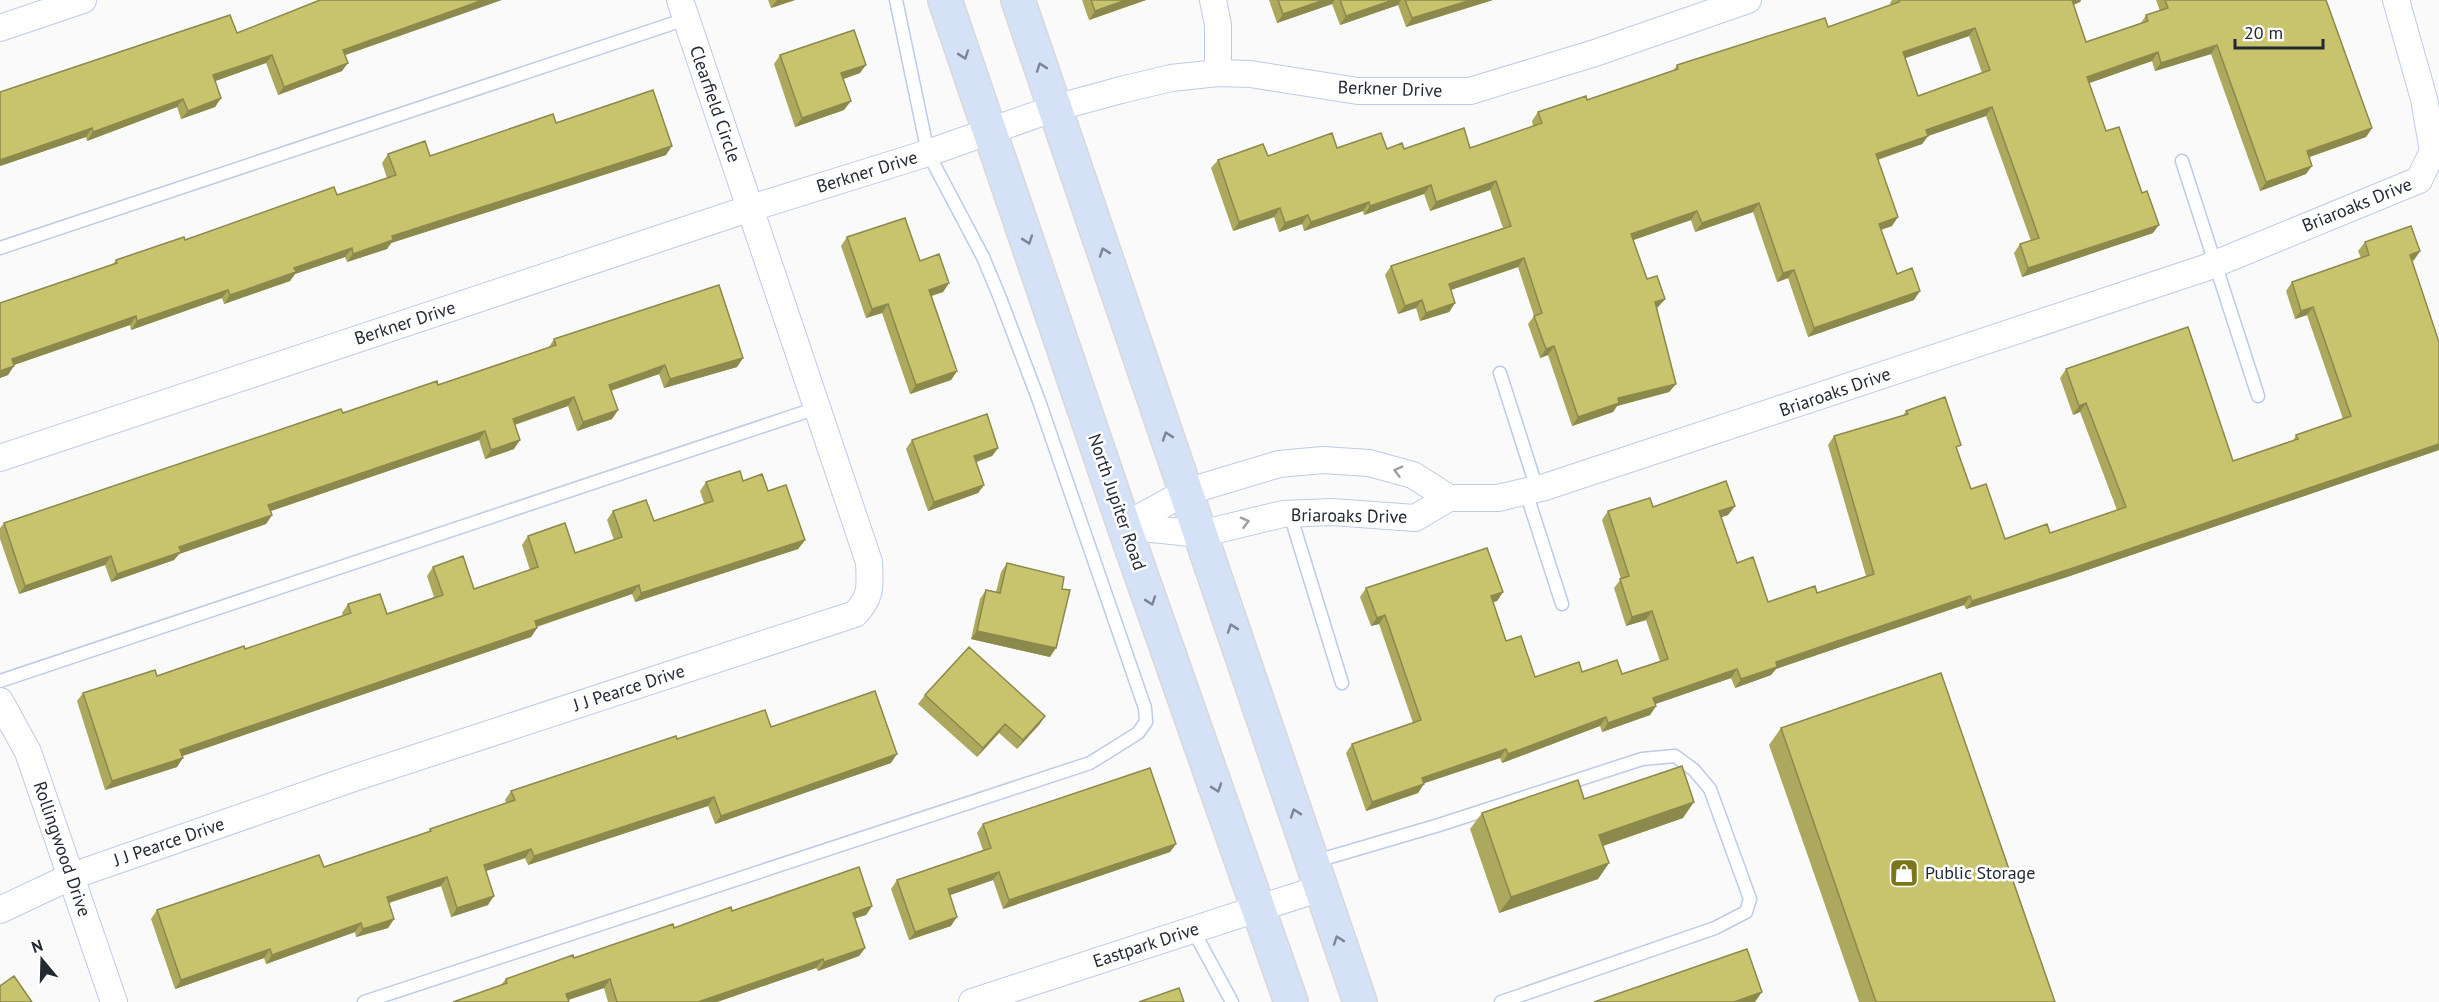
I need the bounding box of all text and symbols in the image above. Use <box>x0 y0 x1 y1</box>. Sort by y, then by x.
scale bar <box>2235 12 2324 50</box>
text: 20 m <box>2244 21 2283 44</box>
street label: Clearfield Circle <box>685 42 746 165</box>
one-way arrow <box>957 49 970 60</box>
one-way arrow <box>1036 62 1049 73</box>
street label: Berkner Drive <box>1337 75 1443 102</box>
street label: Berkner Drive <box>813 145 920 198</box>
street label: Briaroaks Drive <box>2299 172 2415 237</box>
one-way arrow <box>1020 234 1033 245</box>
one-way arrow <box>1099 247 1112 258</box>
street label: Berkner Drive <box>352 295 458 350</box>
street label: Briaroaks Drive <box>1776 362 1894 421</box>
street label: North Jupiter Road <box>1083 431 1152 573</box>
one-way arrow <box>1162 431 1175 442</box>
one-way arrow <box>1393 466 1404 478</box>
street label: Briaroaks Drive <box>1291 503 1407 528</box>
one-way arrow <box>1239 517 1249 530</box>
one-way arrow <box>1143 595 1156 606</box>
one-way arrow <box>1227 623 1240 634</box>
street label: J J Pearce Drive <box>569 659 687 717</box>
street label: Rollingwood Drive <box>29 778 96 919</box>
one-way arrow <box>1209 782 1222 793</box>
one-way arrow <box>1290 808 1303 819</box>
street label: J J Pearce Drive <box>109 812 227 872</box>
shop icon: Public Storage <box>1888 857 1920 889</box>
place label: Public Storage <box>1925 861 2035 884</box>
street label: Eastpark Drive <box>1090 917 1202 973</box>
north arrow <box>12 930 72 990</box>
text: N <box>29 935 45 957</box>
one-way arrow <box>1333 935 1346 946</box>

